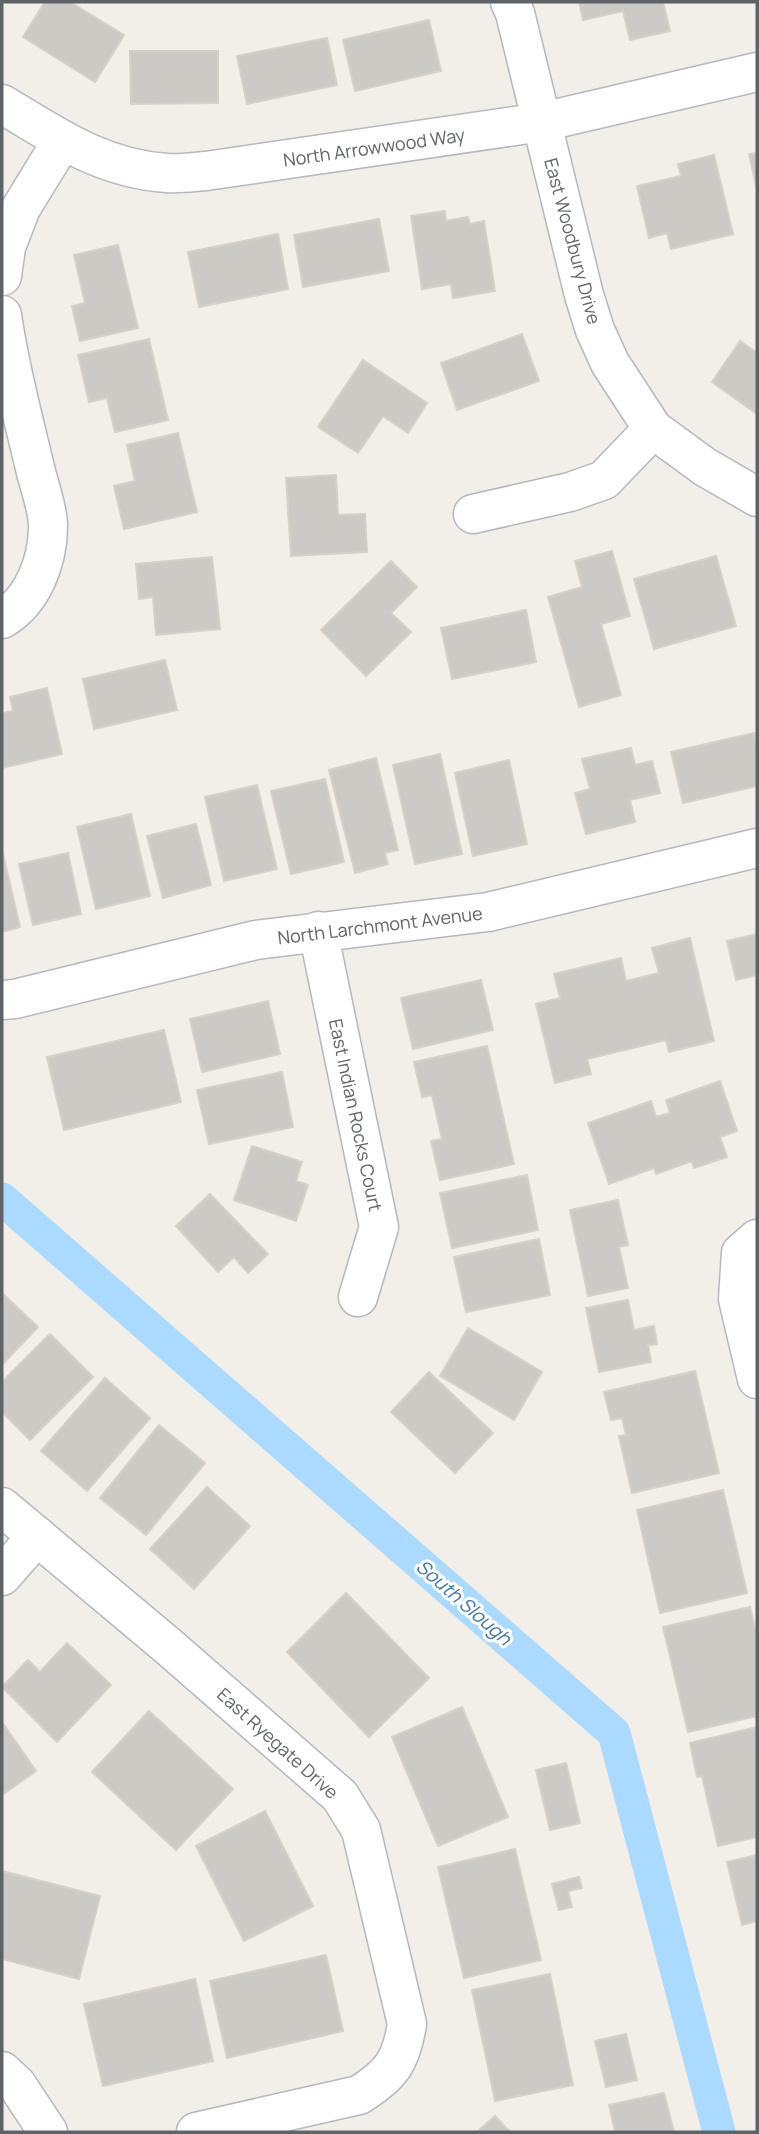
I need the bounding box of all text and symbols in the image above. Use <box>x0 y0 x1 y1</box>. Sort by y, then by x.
street label: North Arrowwood Way <box>282 122 467 172</box>
street label: East Woodbury Drive <box>539 155 607 327</box>
street label: North Larchmont Avenue <box>276 901 484 949</box>
street label: East Indian Rocks Court <box>324 1017 388 1213</box>
water label: South Slough <box>411 1553 518 1651</box>
street label: East Ryegate Drive <box>212 1682 344 1804</box>

